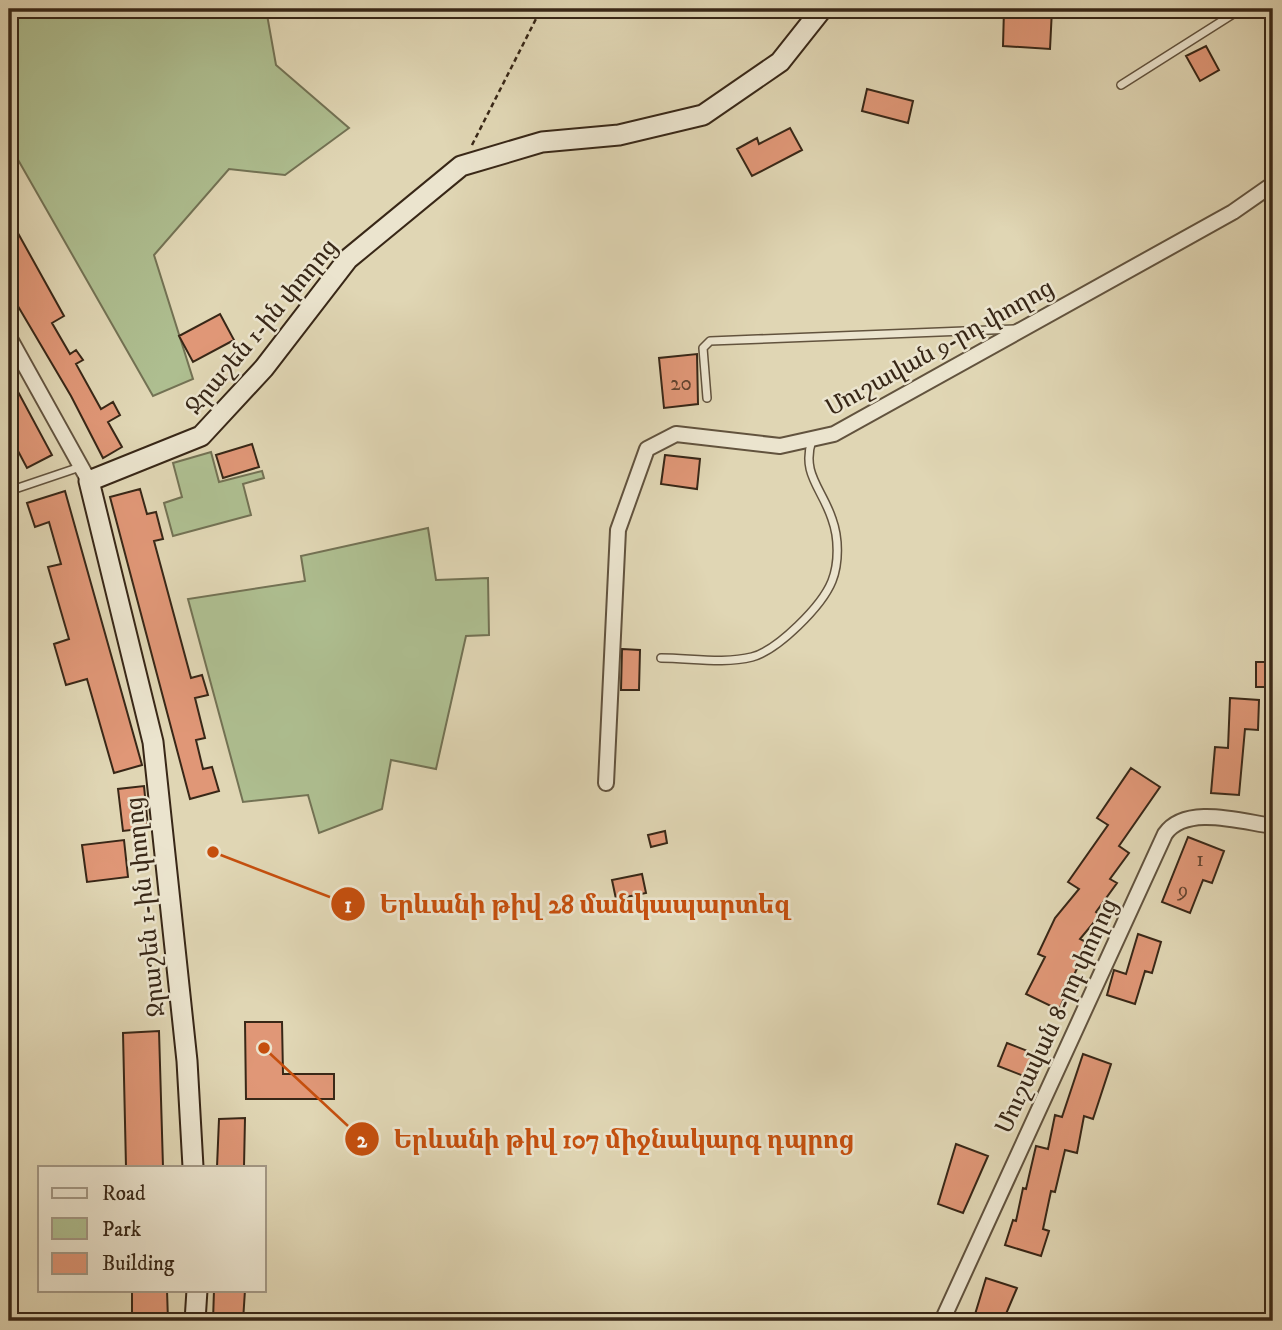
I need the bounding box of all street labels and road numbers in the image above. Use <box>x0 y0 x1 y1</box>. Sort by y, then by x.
street label: Ջրաշեն 1-ին փողոց <box>179 233 345 421</box>
street label: Մուշավան 9-րդ փողոց <box>821 273 1059 423</box>
street label: Ջրաշեն 1-ին փողոց <box>120 796 172 1018</box>
street label: Մուշավան 8-րդ փողոց <box>989 894 1125 1138</box>

